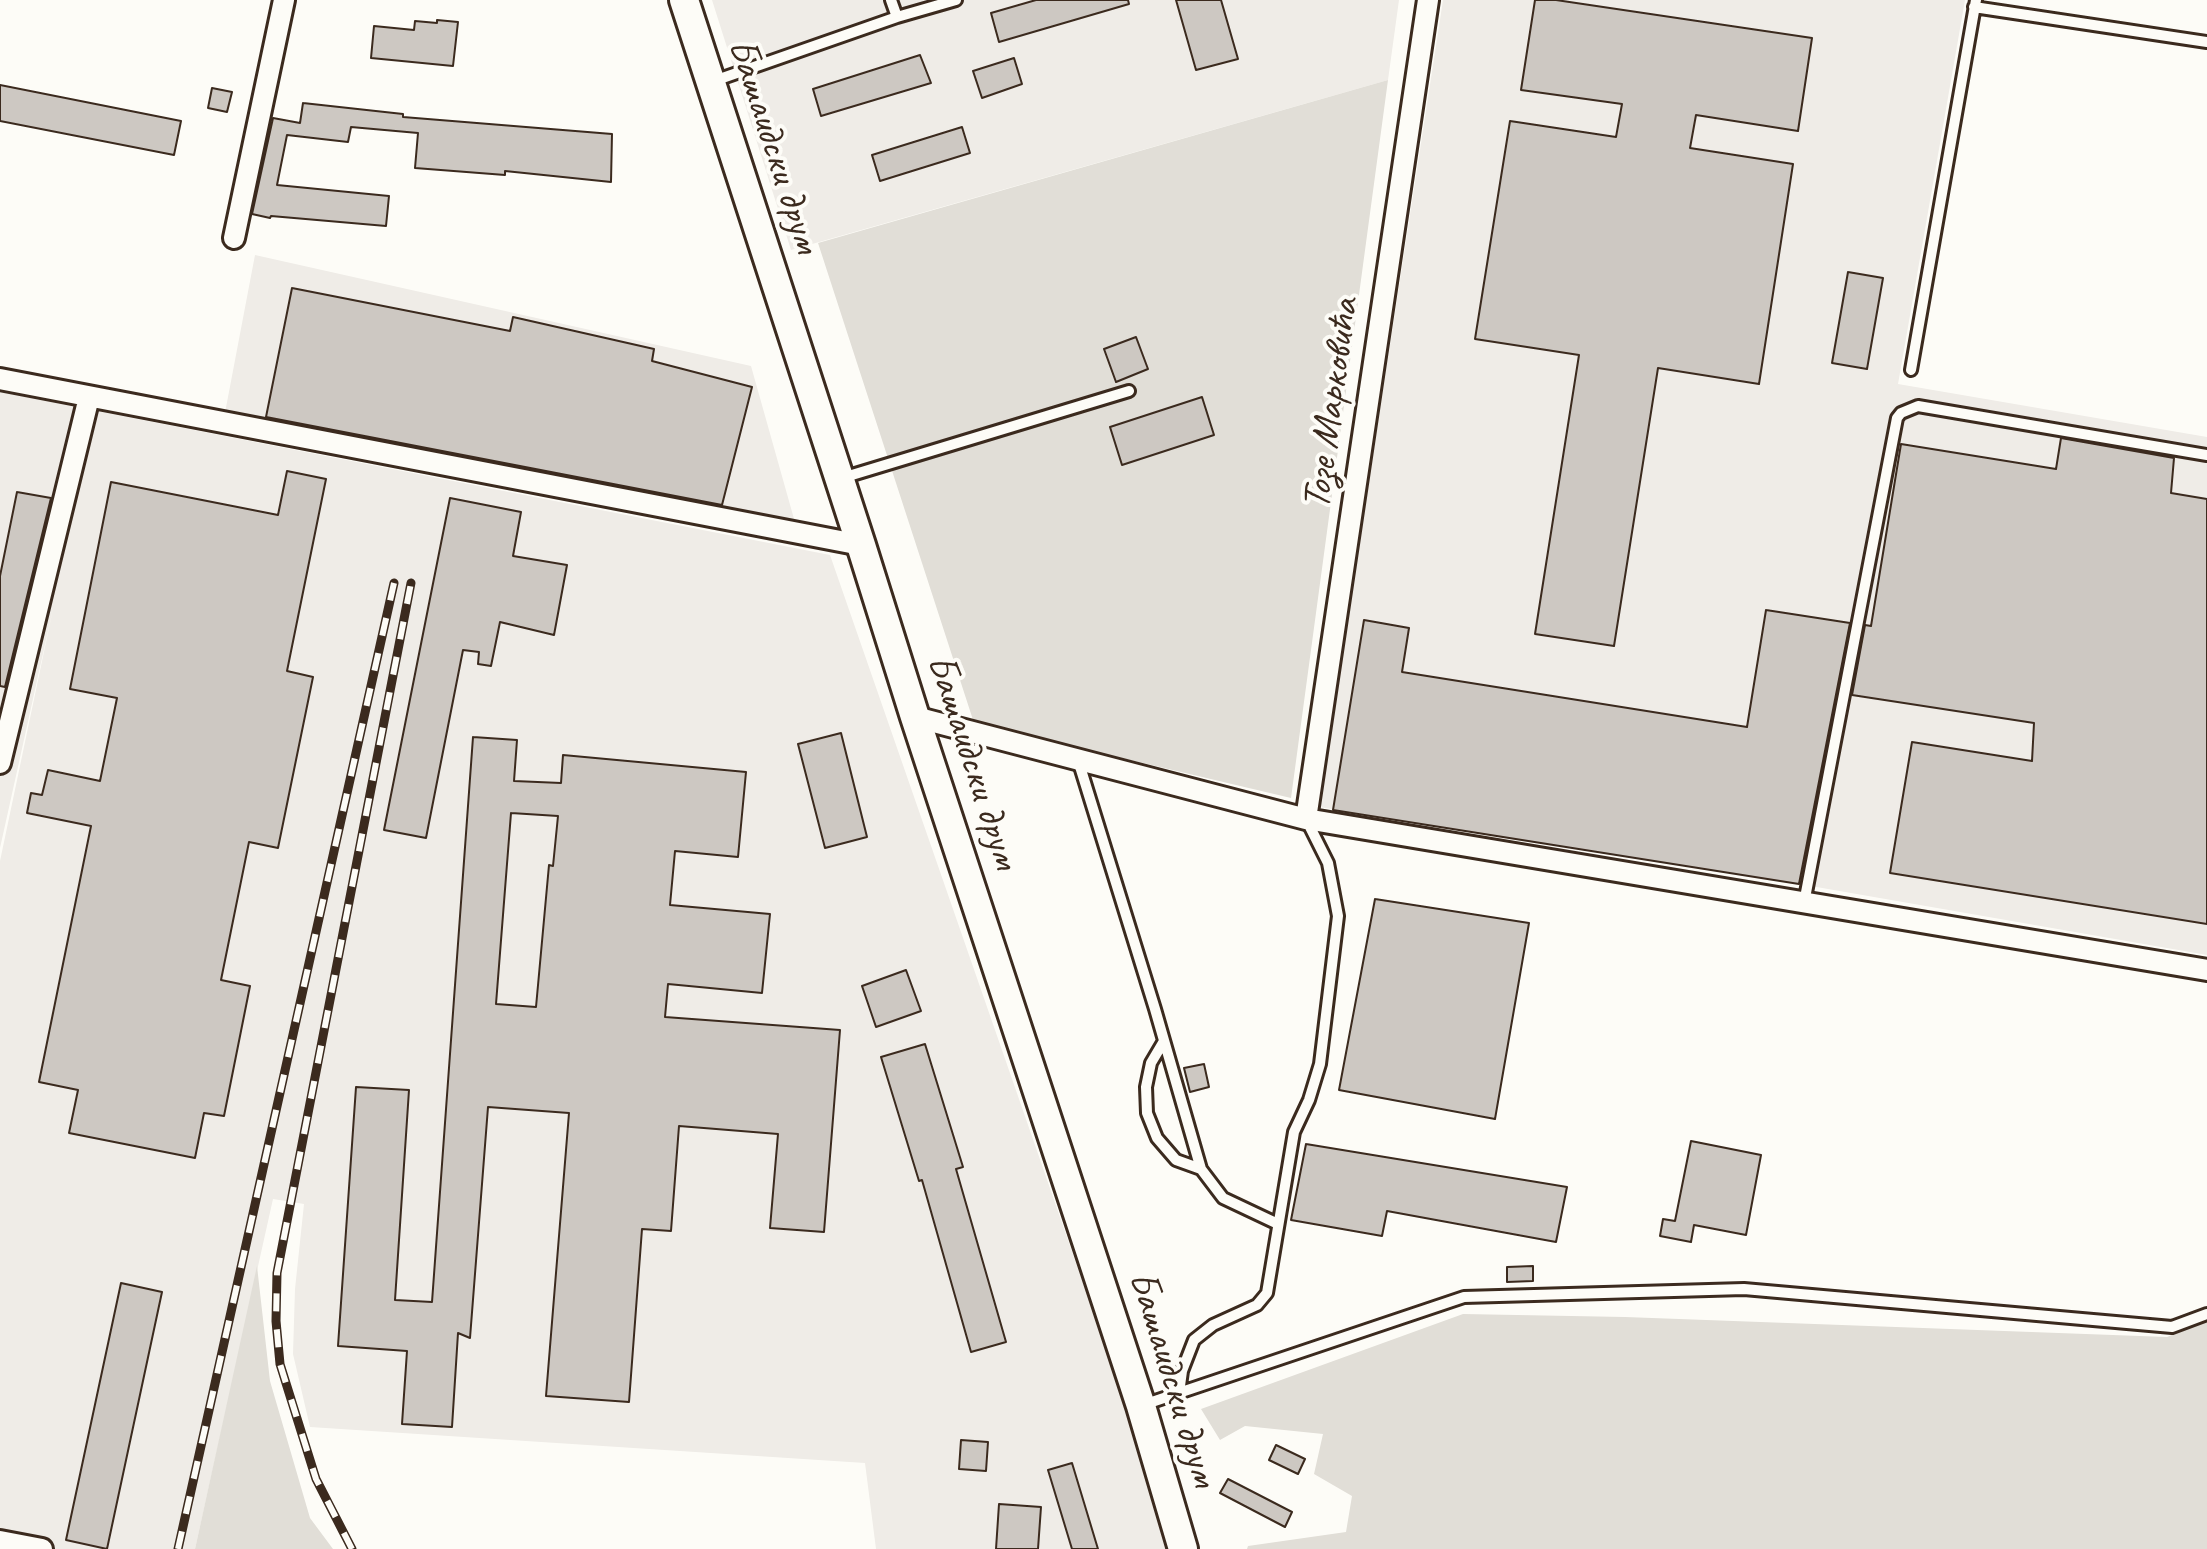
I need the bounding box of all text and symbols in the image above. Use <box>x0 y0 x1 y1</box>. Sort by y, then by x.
street label: Башаидски друм <box>716 33 830 259</box>
street label: Тозе Марковића <box>1293 295 1371 513</box>
street label: Башаидски друм <box>915 649 1029 875</box>
street label: Башаидски друм <box>1117 1266 1227 1492</box>

